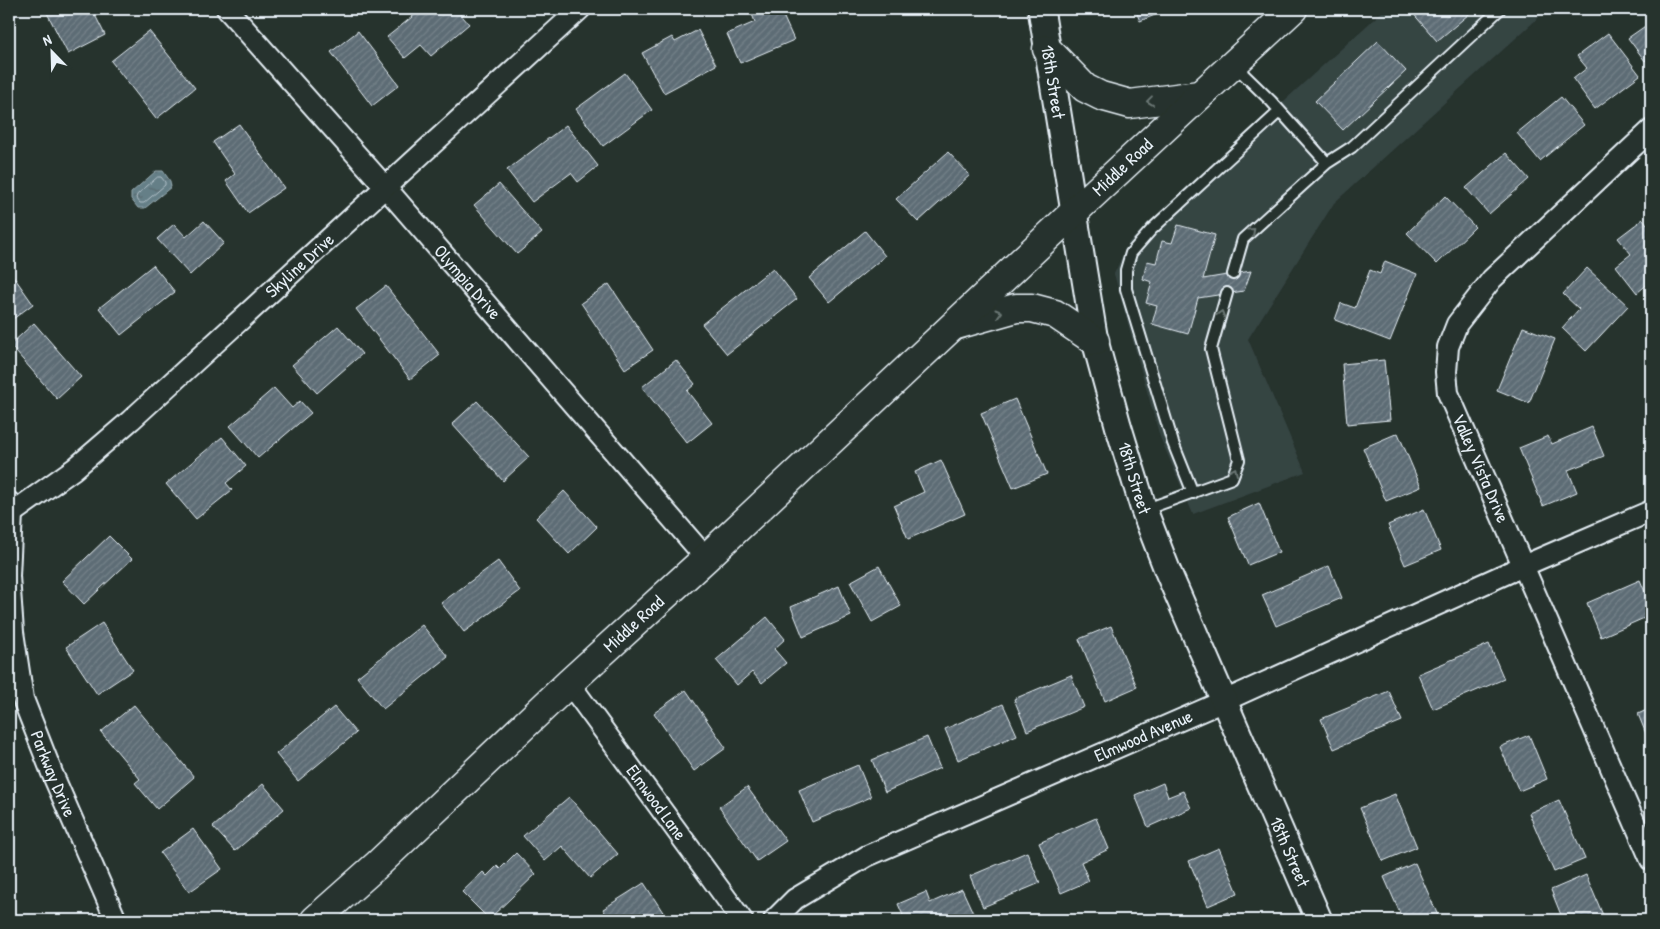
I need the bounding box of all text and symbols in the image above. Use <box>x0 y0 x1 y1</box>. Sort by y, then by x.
north arrow <box>28 28 78 78</box>
text: N <box>40 29 54 50</box>
street label: 18th Street <box>1035 43 1072 121</box>
one-way arrow <box>1146 95 1154 106</box>
street label: Middle Road <box>1086 132 1158 201</box>
street label: Skyline Drive <box>259 227 339 303</box>
one-way arrow <box>1247 228 1256 237</box>
street label: Olympia Drive <box>428 239 507 325</box>
one-way arrow <box>994 308 1002 318</box>
one-way arrow <box>1216 311 1226 319</box>
street label: Valley Vista Drive <box>1447 410 1516 527</box>
street label: 18th Street <box>1112 439 1158 519</box>
one-way arrow <box>1228 467 1238 476</box>
street label: Middle Road <box>597 589 669 658</box>
street label: Elmwood Avenue <box>1090 703 1196 768</box>
street label: Parkway Drive <box>25 727 83 821</box>
street label: Elmwood Lane <box>621 759 693 845</box>
street label: 18th Street <box>1264 813 1316 891</box>

